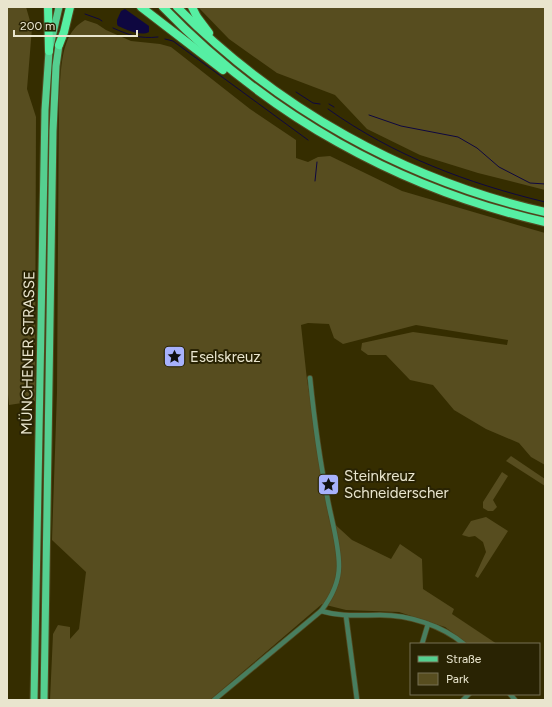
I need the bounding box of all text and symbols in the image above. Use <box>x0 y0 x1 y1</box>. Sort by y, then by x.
scale bar <box>14 12 137 38</box>
text: 200 m <box>20 19 55 33</box>
street label: MÜNCHENER STRASSE <box>18 271 38 435</box>
place icon: Eselskreuz <box>162 344 188 370</box>
place label: Eselskreuz <box>190 348 261 366</box>
place label: Steinkreuz Schneiderscher <box>344 467 449 502</box>
place icon: Steinkreuz Schneiderscher <box>316 472 342 498</box>
legend <box>410 643 540 695</box>
text: Straße <box>446 652 482 666</box>
text: Park <box>446 672 469 686</box>

